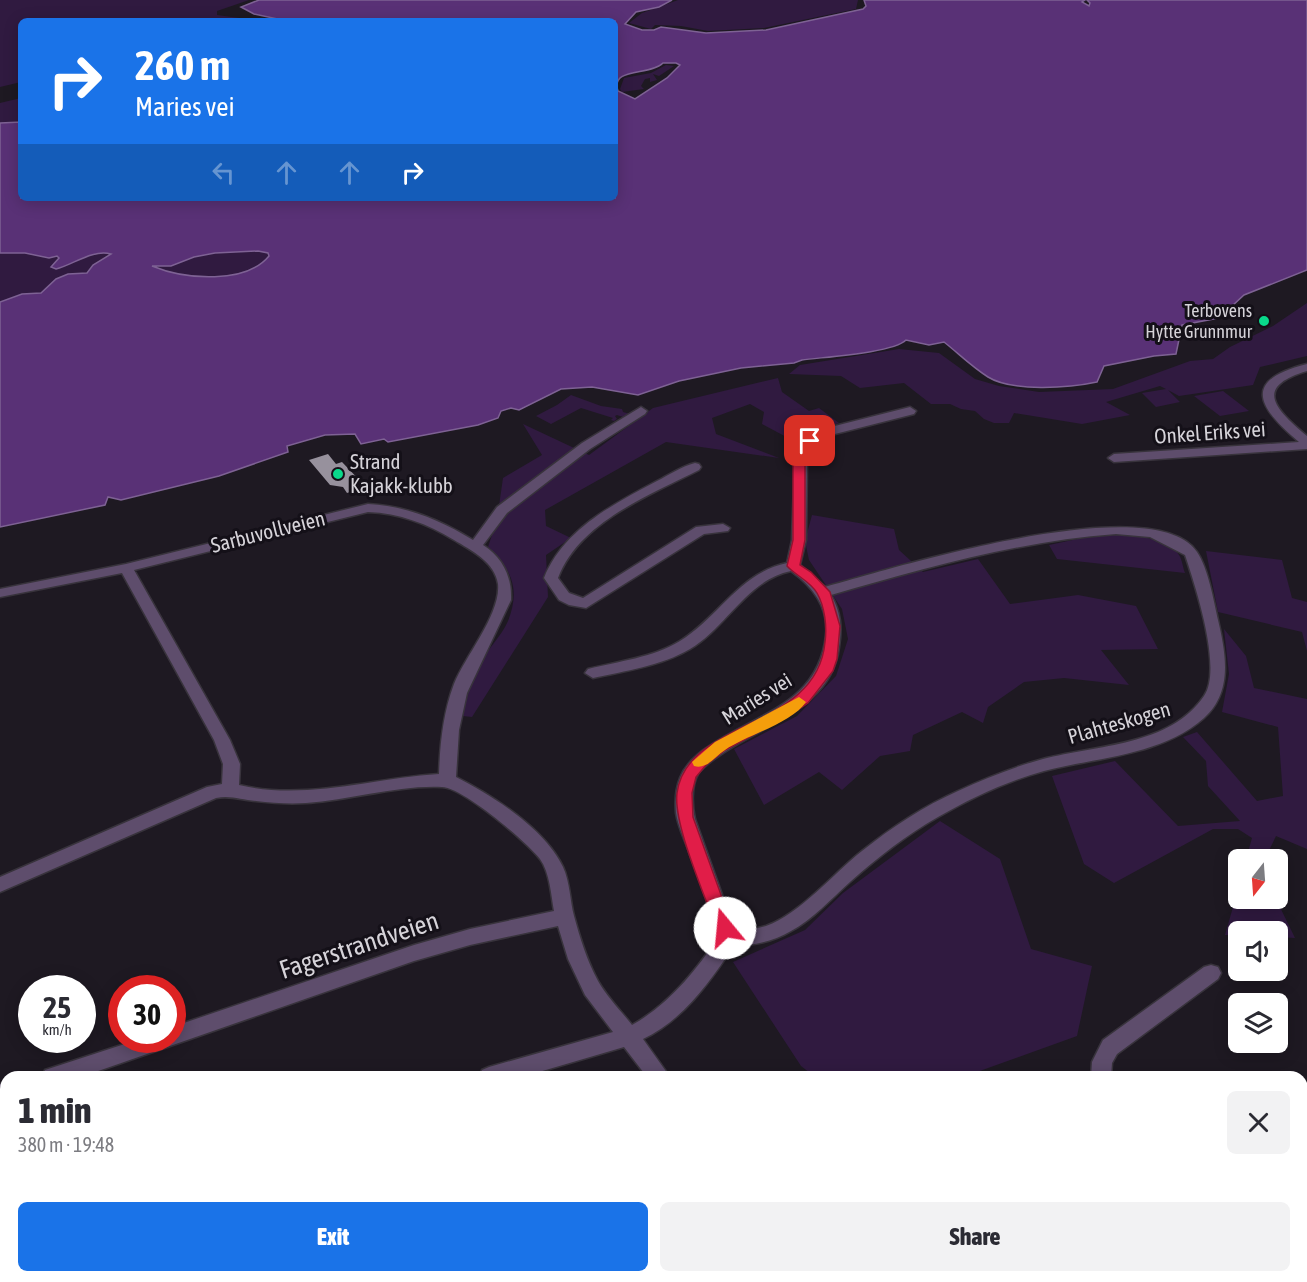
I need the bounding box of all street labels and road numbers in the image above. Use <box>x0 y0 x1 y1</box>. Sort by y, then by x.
street label: Onkel Eriks vei <box>1153 416 1266 448</box>
street label: Sarbuvollveien <box>208 505 327 557</box>
street label: Maries vei <box>717 667 796 729</box>
street label: Plahteskogen <box>1065 696 1173 748</box>
street label: Fagerstrandveien <box>276 905 442 985</box>

